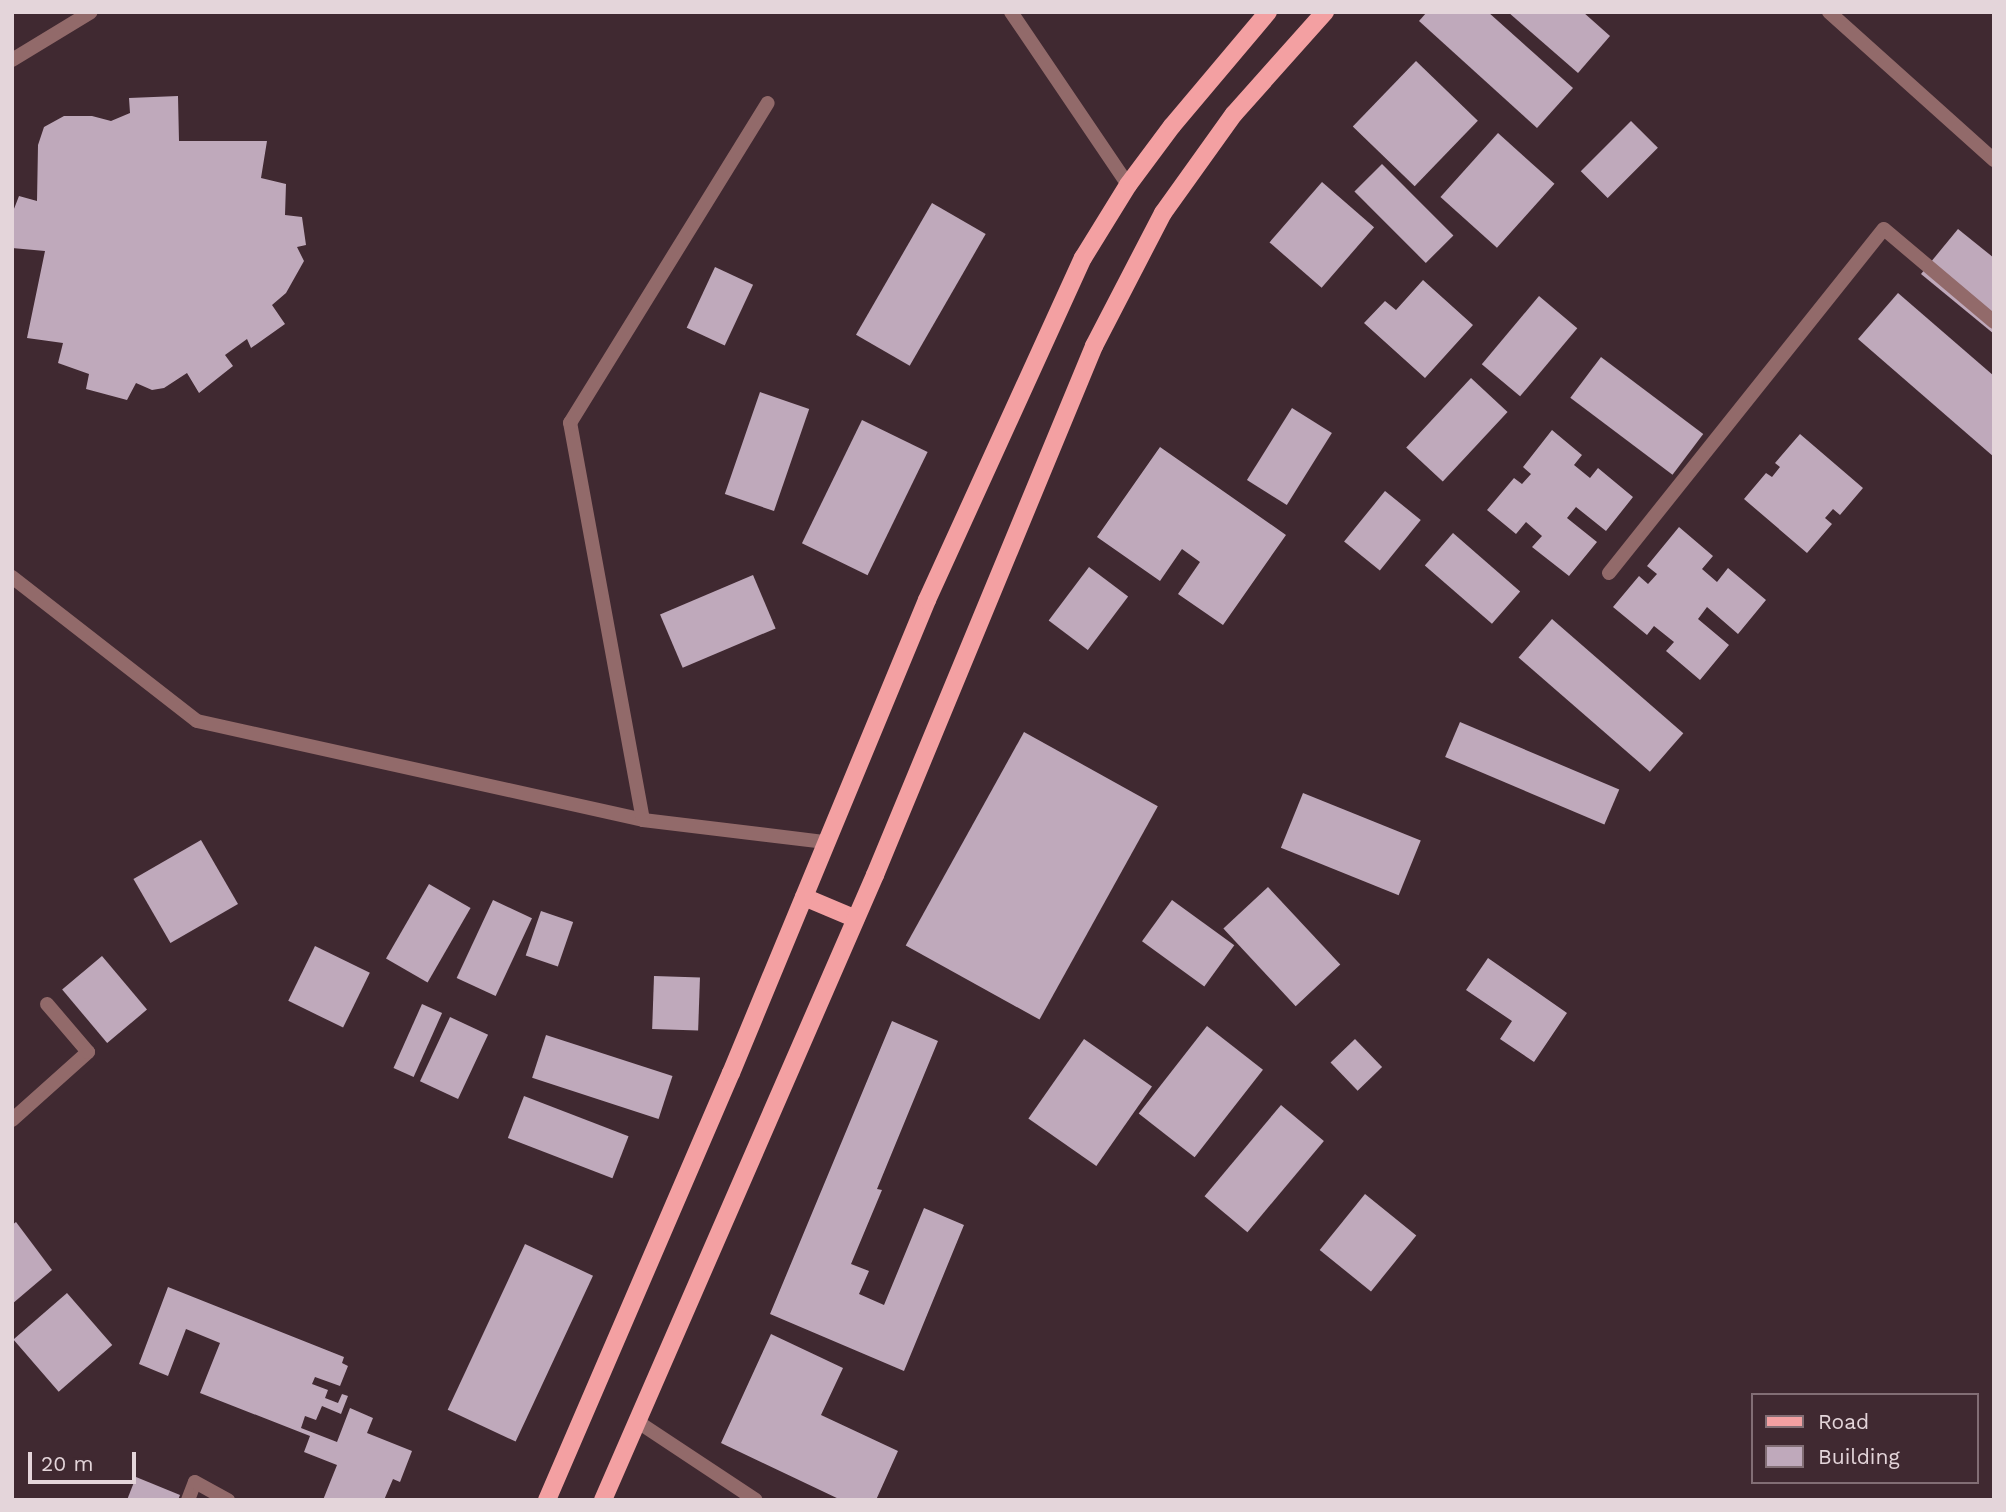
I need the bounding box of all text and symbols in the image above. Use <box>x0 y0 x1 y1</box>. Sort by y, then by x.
legend <box>1750 1393 1978 1484</box>
text: Road <box>1818 1409 1869 1434</box>
scale bar <box>32 1438 140 1482</box>
text: Building <box>1818 1444 1900 1469</box>
text: 20 m <box>41 1451 93 1476</box>

